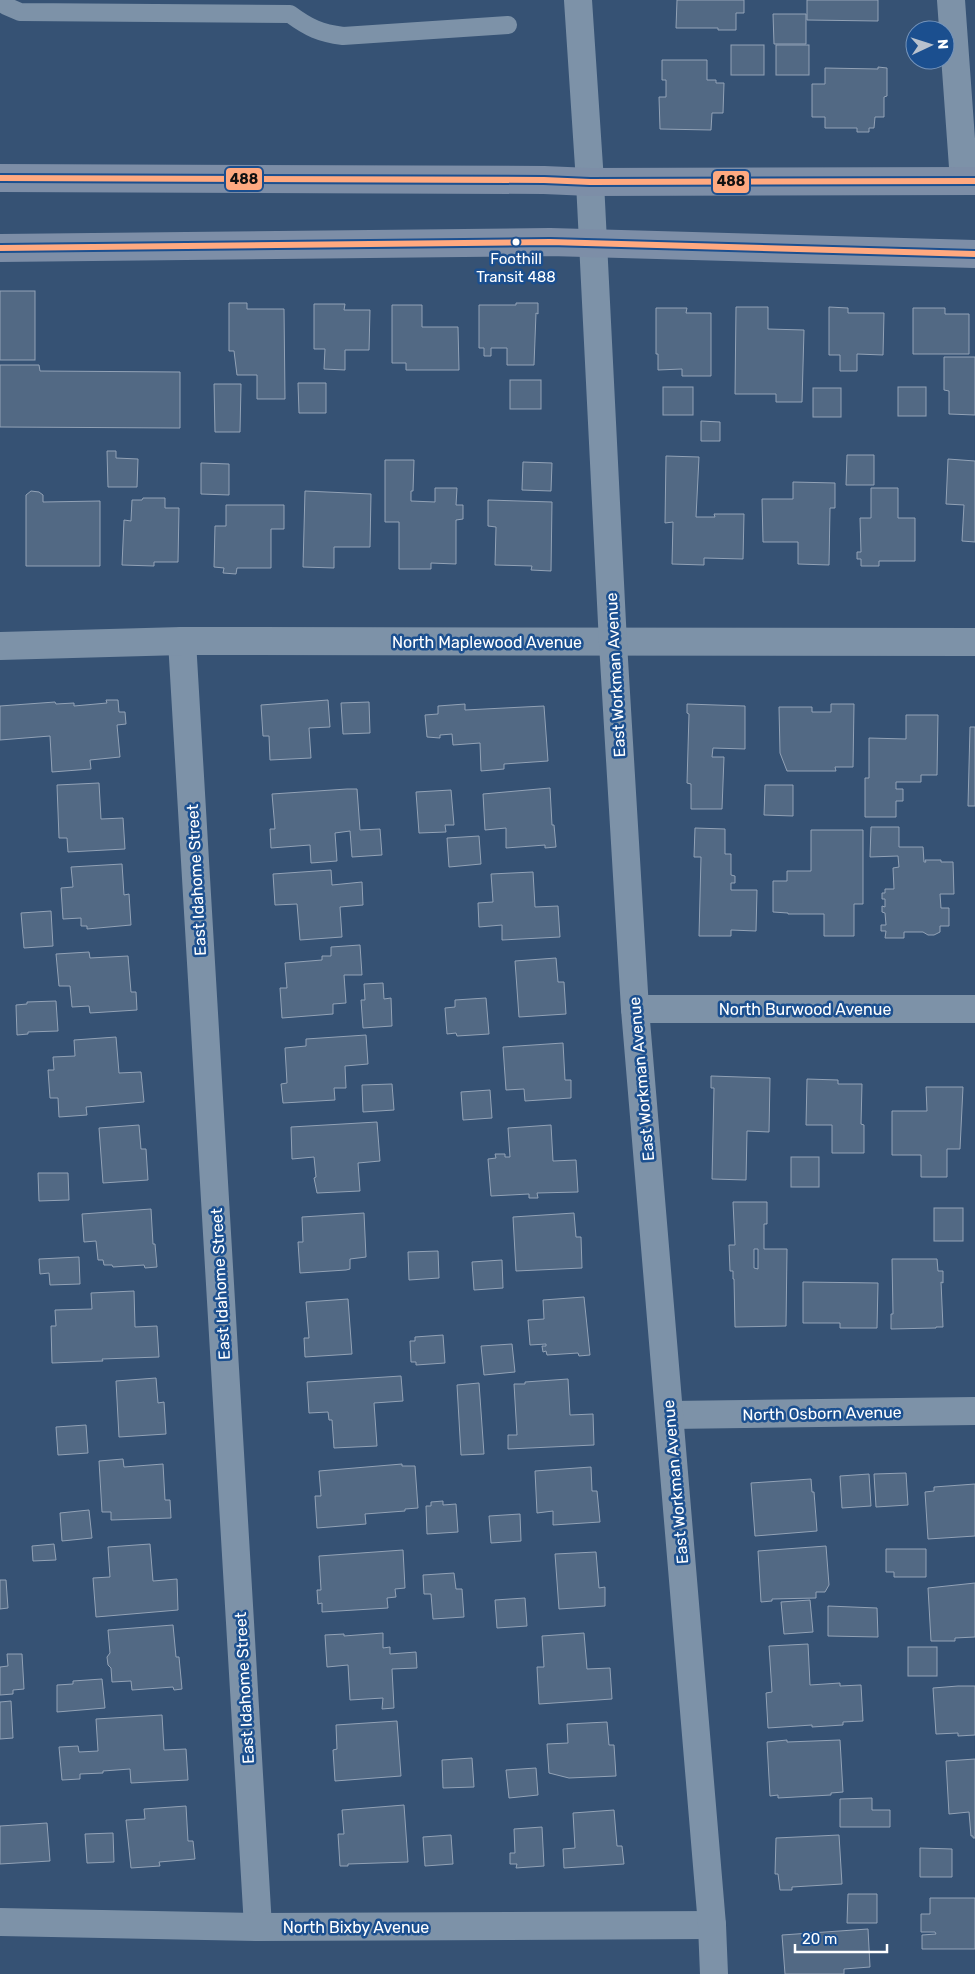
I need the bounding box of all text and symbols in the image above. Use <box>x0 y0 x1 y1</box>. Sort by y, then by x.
north arrow <box>905 20 955 70</box>
text: N <box>934 39 951 50</box>
line badge: 488 <box>225 167 263 191</box>
line badge: 488 <box>712 170 750 194</box>
text: 488 <box>230 171 258 188</box>
text: 488 <box>717 173 745 190</box>
marker: Foothill Transit 488 <box>511 237 521 247</box>
place label: Foothill Transit 488 <box>476 250 556 286</box>
street label: East Workman Avenue <box>602 592 629 758</box>
street label: North Maplewood Avenue <box>392 633 582 652</box>
street label: East Idahome Street <box>183 804 210 956</box>
street label: East Workman Avenue <box>625 996 658 1162</box>
street label: North Burwood Avenue <box>719 1000 891 1019</box>
street label: East Idahome Street <box>207 1208 234 1360</box>
street label: East Workman Avenue <box>659 1399 692 1565</box>
street label: North Osborn Avenue <box>742 1403 902 1424</box>
street label: East Idahome Street <box>231 1612 258 1764</box>
street label: North Bixby Avenue <box>283 1918 429 1937</box>
scale bar <box>795 1922 888 1954</box>
text: 20 m <box>802 1930 837 1948</box>

